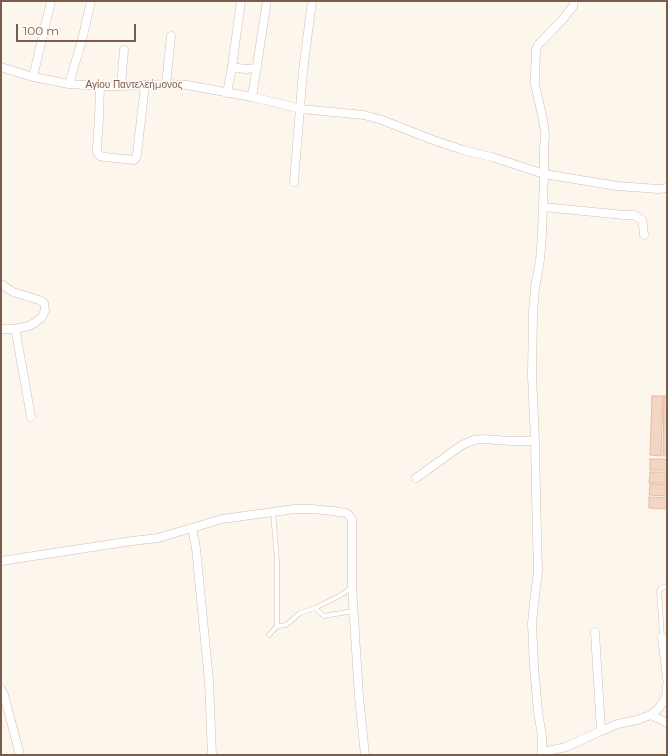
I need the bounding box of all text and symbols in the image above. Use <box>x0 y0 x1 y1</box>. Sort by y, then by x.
scale bar <box>18 16 138 42</box>
text: 100 m <box>23 23 59 38</box>
street label: Αγίου Παντελεήμονος <box>86 79 182 91</box>

